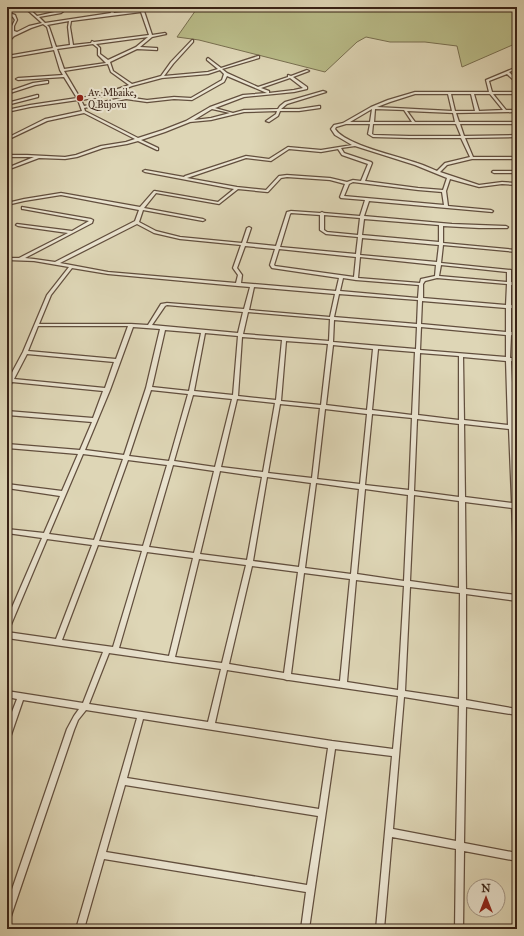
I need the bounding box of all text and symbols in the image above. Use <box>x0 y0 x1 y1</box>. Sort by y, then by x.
place label: Av. Mbaike, Q.Bujovu <box>87 87 137 111</box>
marker: Av. Mbaike, Q.Bujovu <box>75 93 85 103</box>
north arrow <box>466 878 506 918</box>
text: N <box>481 882 491 895</box>

